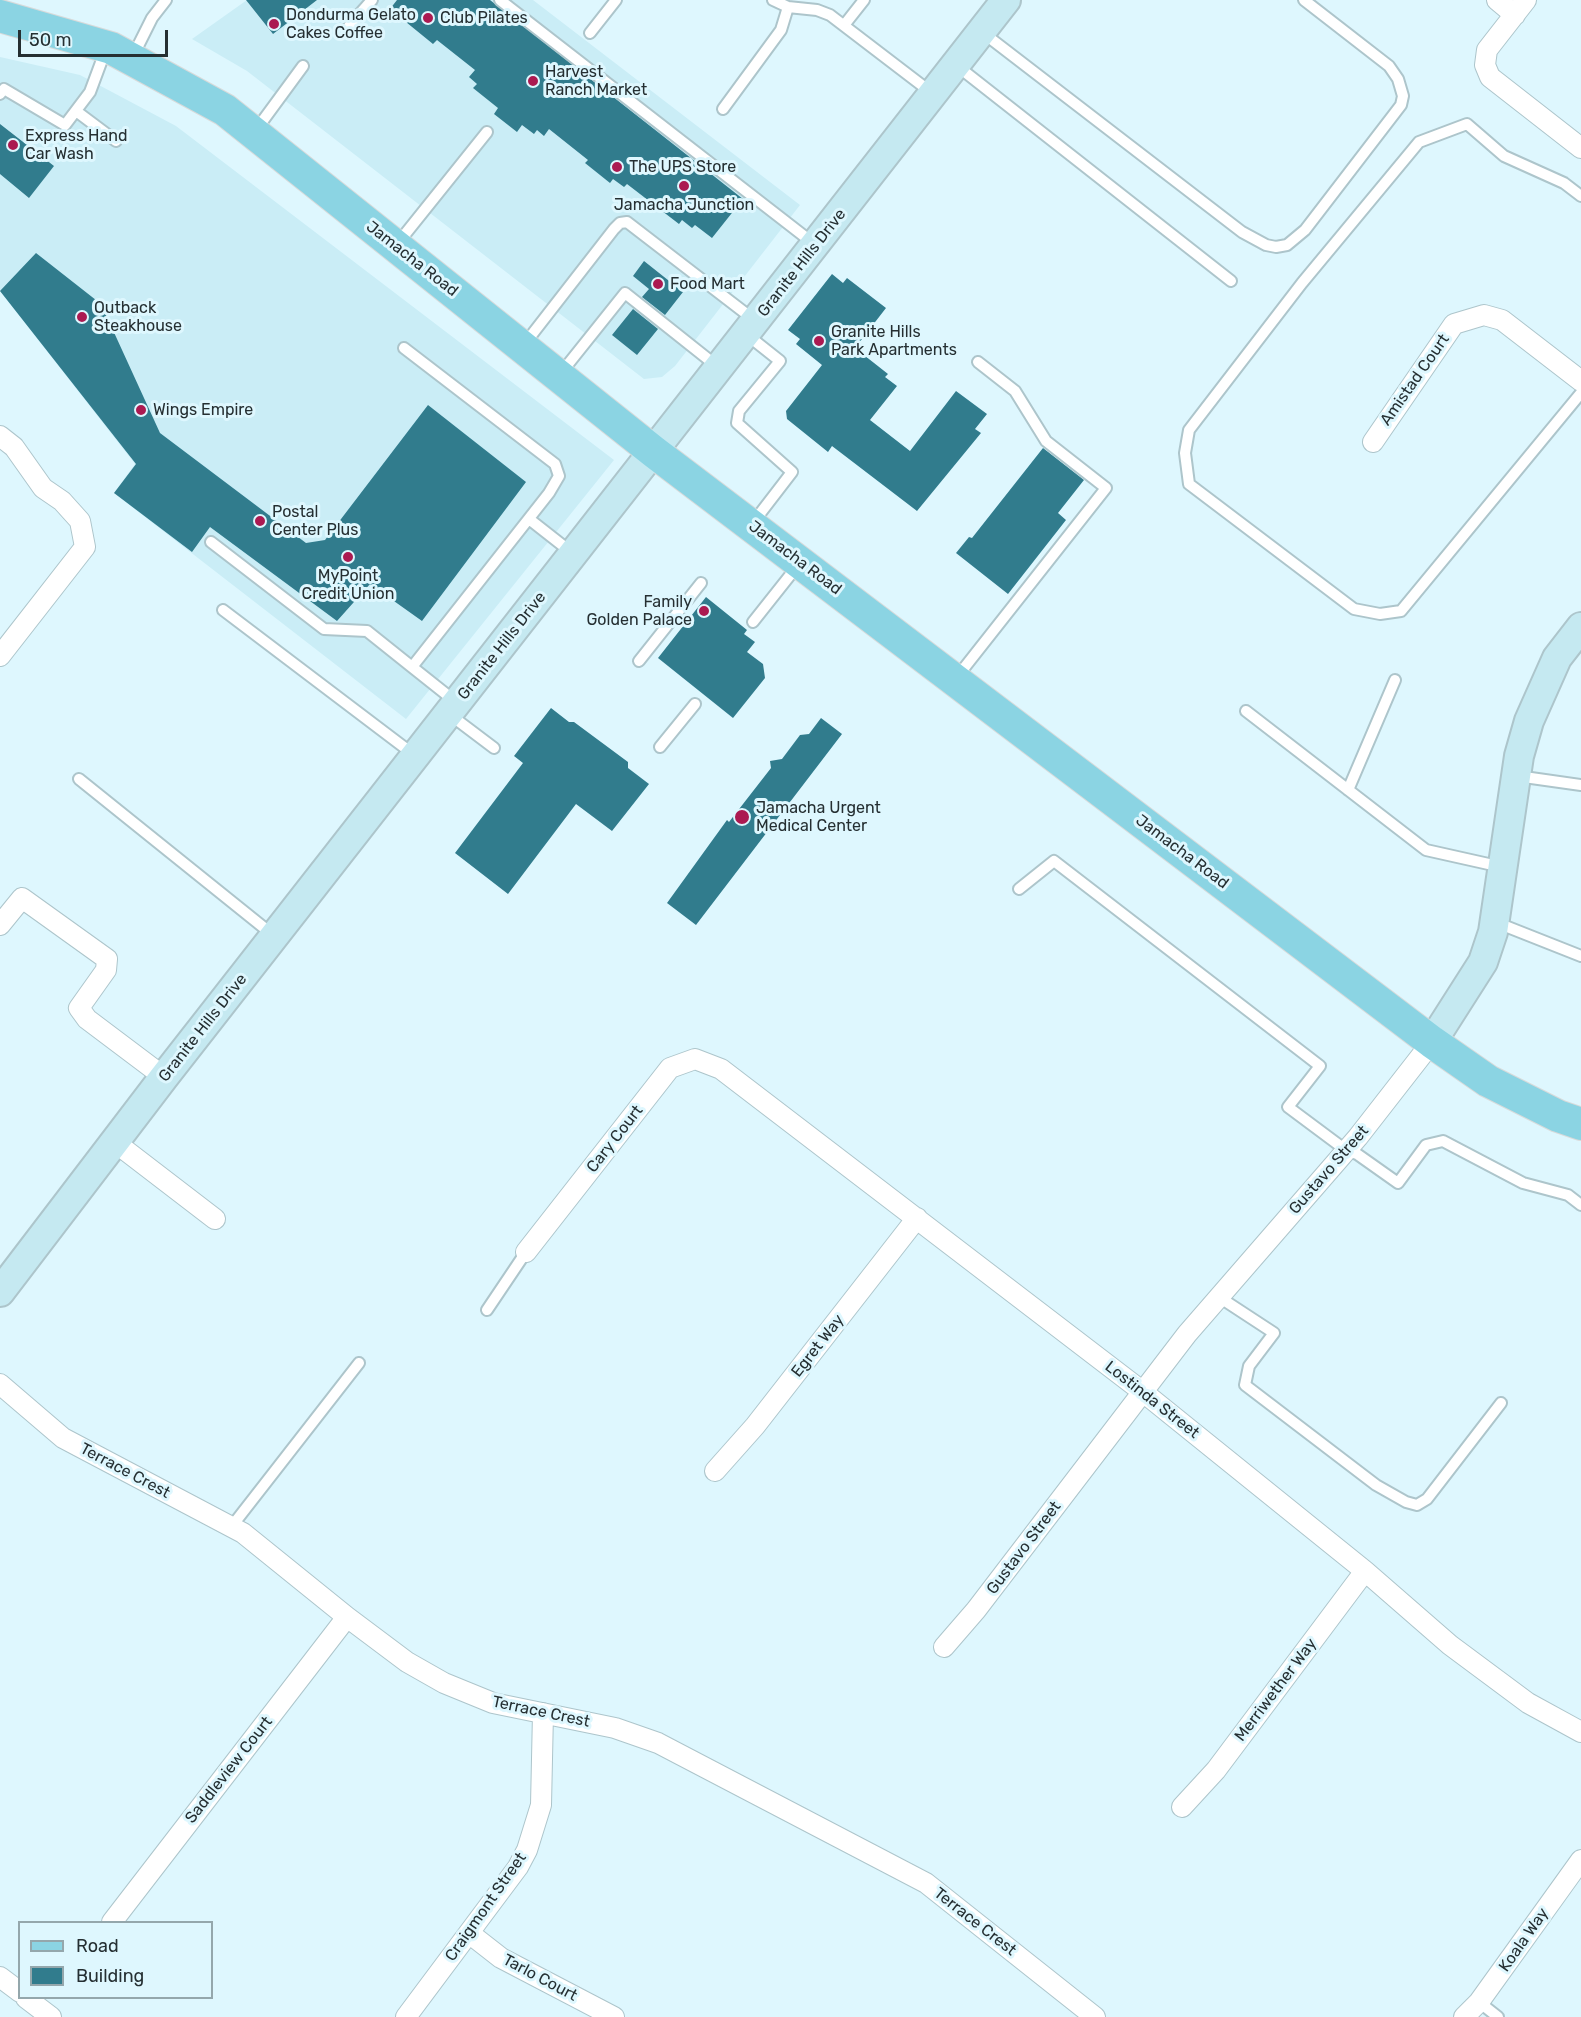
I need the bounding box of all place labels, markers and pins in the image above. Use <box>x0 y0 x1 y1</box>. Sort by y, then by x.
place label: Dondurma Gelato Cakes Coffee <box>286 5 416 43</box>
place label: Club Pilates <box>440 8 528 28</box>
marker: Club Pilates <box>421 11 435 25</box>
marker: Dondurma Gelato Cakes Coffee <box>267 17 281 31</box>
place label: Harvest Ranch Market <box>545 62 647 100</box>
marker: Harvest Ranch Market <box>526 74 540 88</box>
place label: Express Hand Car Wash <box>25 126 127 164</box>
marker: Express Hand Car Wash <box>6 138 20 152</box>
place label: The UPS Store <box>629 157 736 177</box>
marker: The UPS Store <box>610 160 624 174</box>
marker: Jamacha Junction <box>677 179 691 193</box>
place label: Jamacha Junction <box>614 195 754 215</box>
place label: Food Mart <box>670 274 745 294</box>
marker: Food Mart <box>651 277 665 291</box>
place label: Outback Steakhouse <box>94 298 182 336</box>
marker: Outback Steakhouse <box>75 310 89 324</box>
place label: Granite Hills Park Apartments <box>831 322 957 360</box>
marker: Granite Hills Park Apartments <box>812 334 826 348</box>
place label: Wings Empire <box>153 400 253 420</box>
marker: Wings Empire <box>134 403 148 417</box>
place label: Postal Center Plus <box>272 502 358 540</box>
marker: Postal Center Plus <box>253 514 267 528</box>
marker: MyPoint Credit Union <box>341 550 355 564</box>
place label: MyPoint Credit Union <box>302 566 394 604</box>
place label: Family Golden Palace <box>586 592 692 630</box>
marker: Family Golden Palace <box>697 604 711 618</box>
place label: Jamacha Urgent Medical Center <box>756 798 881 836</box>
marker: Jamacha Urgent Medical Center <box>733 808 751 826</box>

